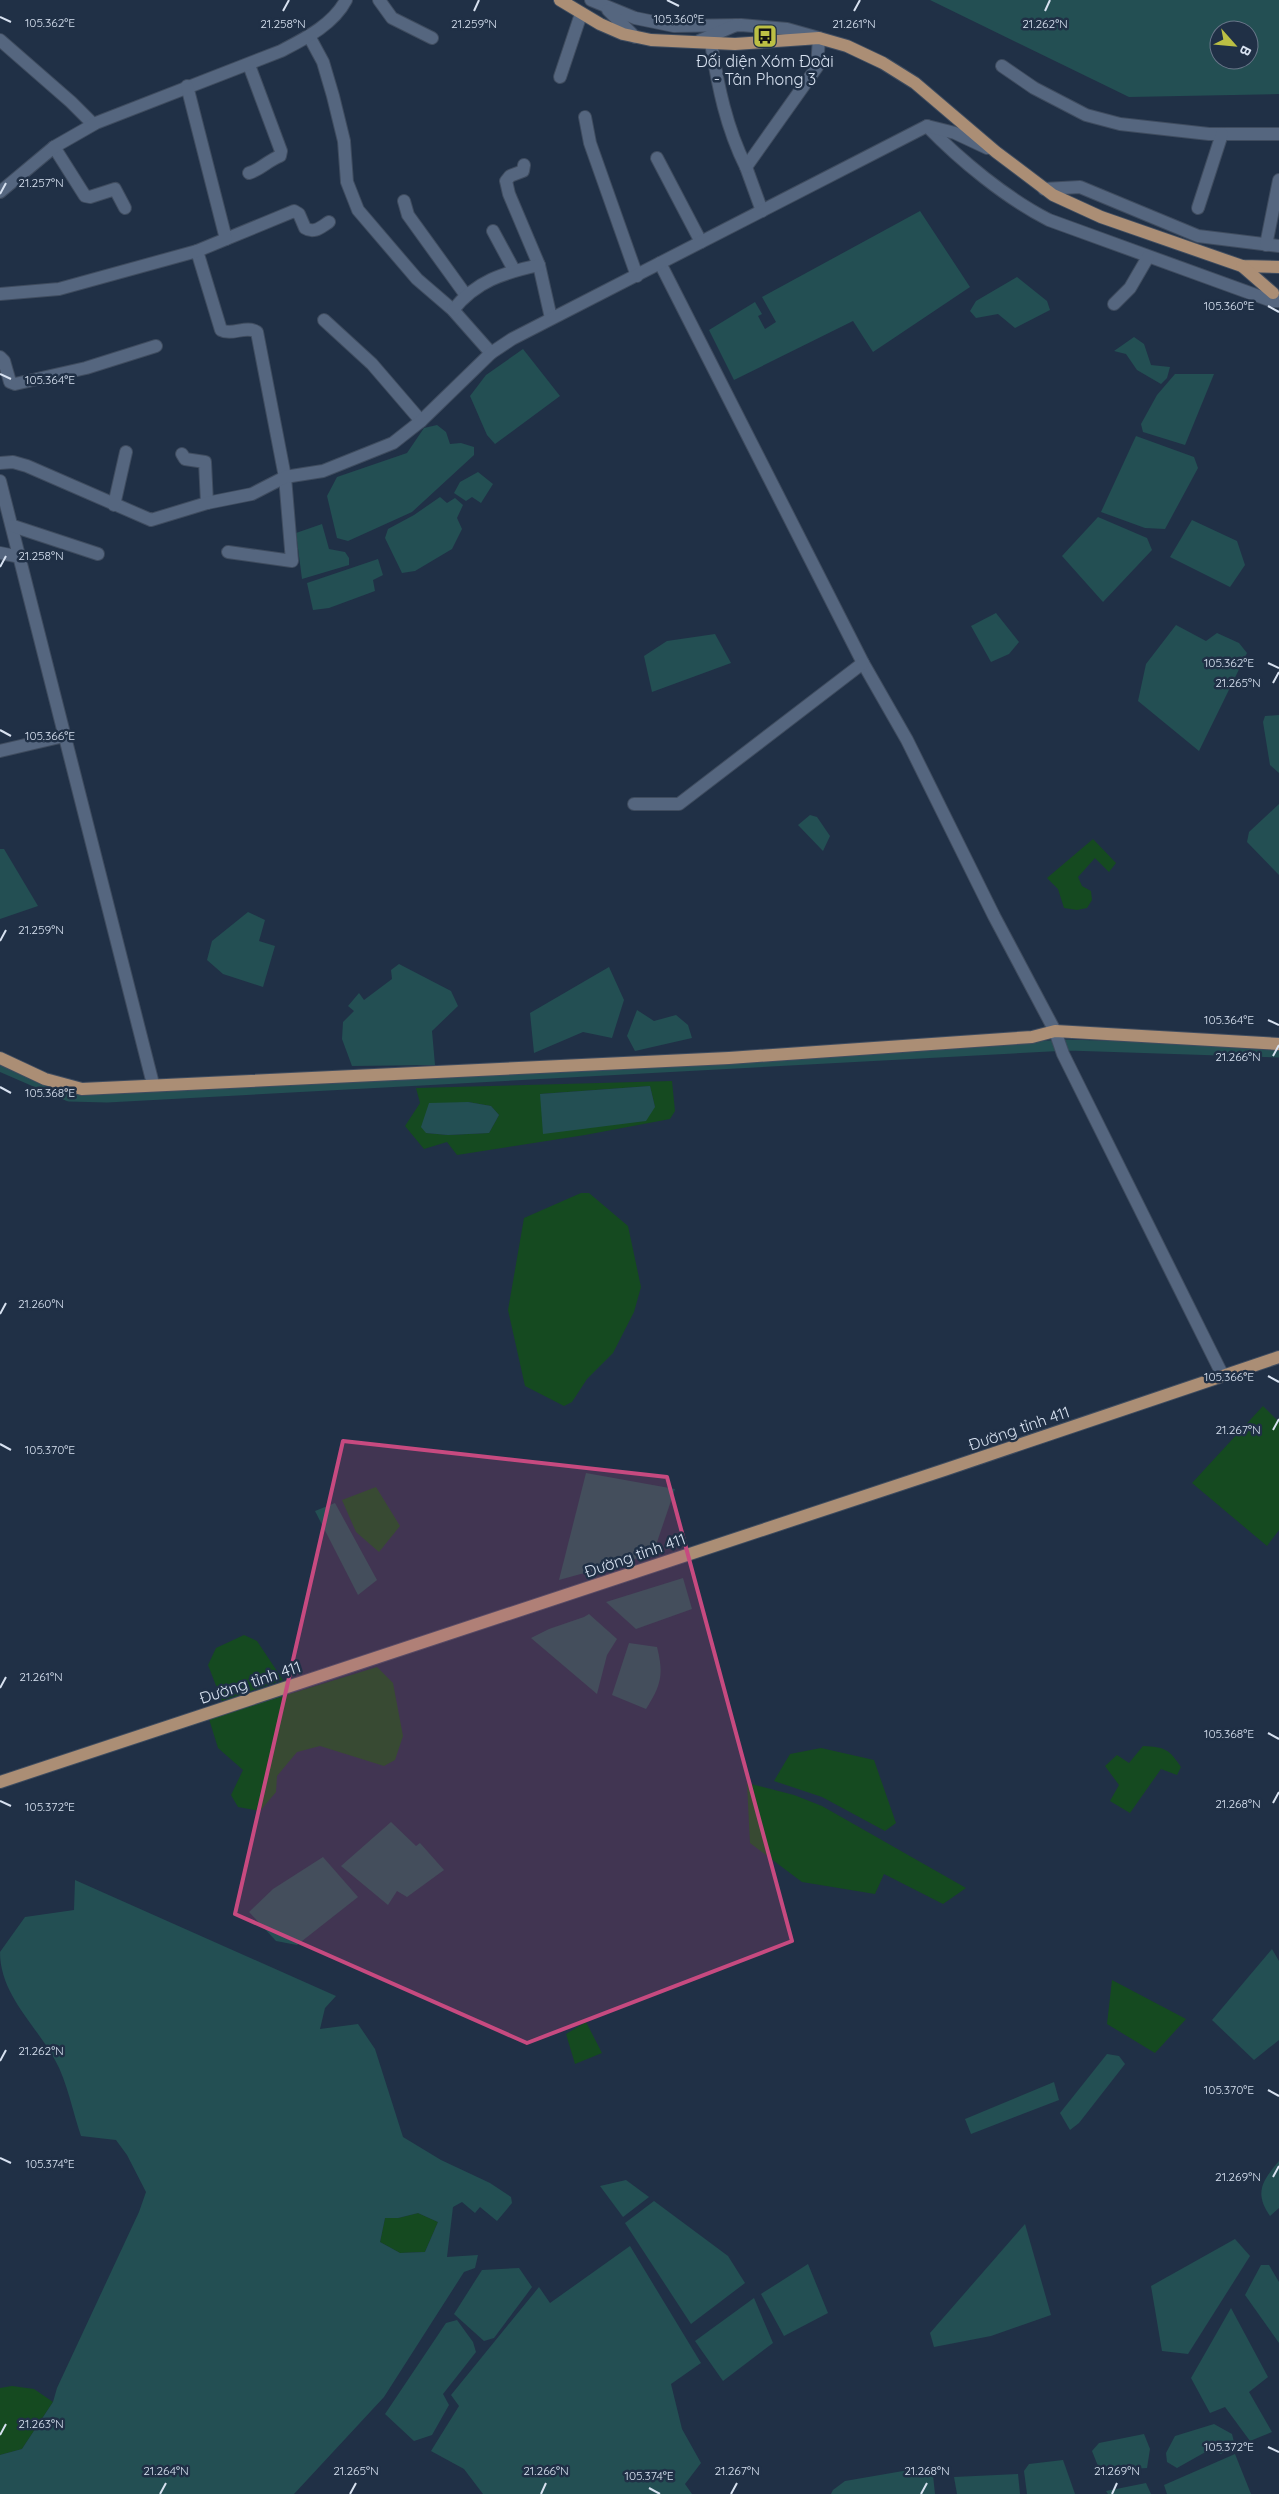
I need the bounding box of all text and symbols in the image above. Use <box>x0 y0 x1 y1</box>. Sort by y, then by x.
text: 105.360°E <box>654 11 705 26</box>
text: 105.362°E <box>25 15 75 30</box>
text: 21.258°N <box>260 16 306 31</box>
text: 21.259°N <box>451 16 497 31</box>
text: 21.261°N <box>832 16 876 31</box>
text: 21.262°N <box>1022 16 1068 31</box>
north arrow <box>1209 20 1259 70</box>
bus stop icon: Đối diện Xóm Đoài - Tân Phong 3 <box>752 23 778 49</box>
text: B <box>1235 43 1256 59</box>
place label: Đối diện Xóm Đoài - Tân Phong 3 <box>696 51 834 89</box>
text: 21.257°N <box>18 175 64 190</box>
text: 105.360°E <box>1204 298 1255 313</box>
text: 105.364°E <box>25 372 75 387</box>
text: 21.258°N <box>18 548 64 563</box>
text: 105.362°E <box>1204 655 1254 670</box>
text: 21.265°N <box>1215 675 1261 690</box>
text: 105.366°E <box>25 728 75 743</box>
text: 21.259°N <box>18 922 64 937</box>
text: 105.364°E <box>1204 1012 1254 1027</box>
text: 21.266°N <box>1215 1049 1261 1064</box>
text: 105.368°E <box>25 1085 75 1100</box>
text: 21.260°N <box>18 1296 64 1311</box>
text: 105.366°E <box>1204 1369 1254 1384</box>
street label: Đường tỉnh 411 <box>966 1401 1072 1455</box>
text: 21.267°N <box>1215 1422 1261 1437</box>
text: 105.370°E <box>25 1442 75 1457</box>
street label: Đường tỉnh 411 <box>582 1528 688 1582</box>
street label: Đường tỉnh 411 <box>197 1656 303 1708</box>
text: 21.261°N <box>19 1669 63 1684</box>
text: 105.368°E <box>1204 1726 1254 1741</box>
text: 21.268°N <box>1215 1796 1261 1811</box>
text: 105.372°E <box>25 1799 75 1814</box>
text: 21.262°N <box>18 2043 64 2058</box>
text: 105.370°E <box>1204 2082 1254 2097</box>
text: 105.374°E <box>25 2156 75 2171</box>
text: 21.269°N <box>1215 2169 1261 2184</box>
text: 21.263°N <box>18 2416 64 2431</box>
text: 105.372°E <box>1204 2439 1254 2454</box>
text: 21.264°N <box>143 2463 189 2478</box>
text: 21.265°N <box>333 2463 379 2478</box>
text: 21.266°N <box>523 2463 569 2478</box>
text: 21.267°N <box>714 2463 760 2478</box>
text: 21.268°N <box>904 2463 950 2478</box>
text: 21.269°N <box>1094 2463 1140 2478</box>
text: 105.374°E <box>624 2468 674 2483</box>

